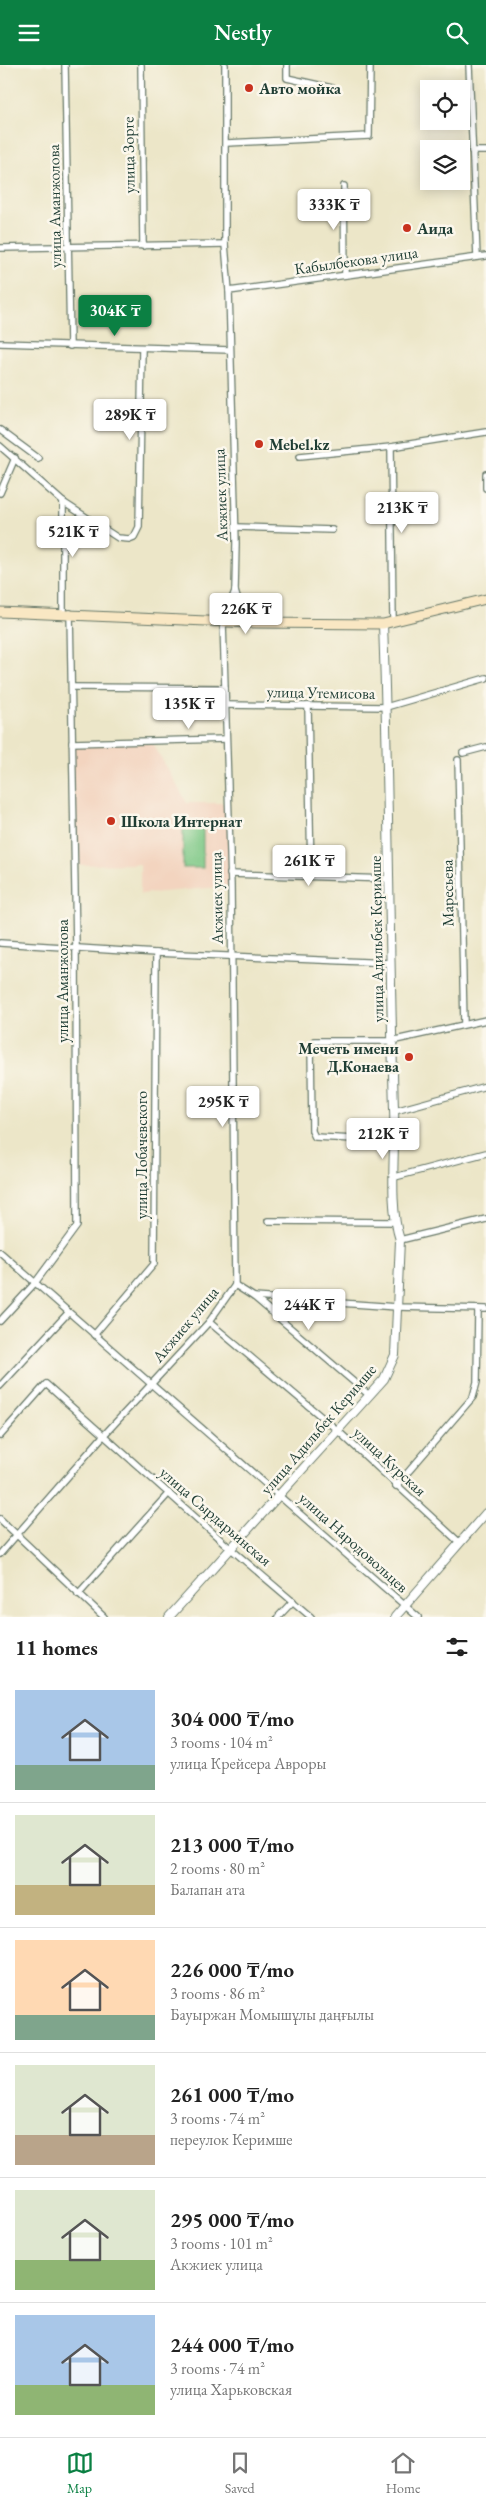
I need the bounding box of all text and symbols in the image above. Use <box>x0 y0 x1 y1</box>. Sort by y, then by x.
text: Nestly <box>214 18 272 47</box>
icon: menu <box>15 19 43 47</box>
icon: search <box>443 19 471 47</box>
place label: Авто мойка <box>258 78 342 99</box>
map controls <box>420 80 470 190</box>
button: locate <box>420 80 470 130</box>
marker: Авто мойка <box>243 82 255 94</box>
street label: улица Зорге <box>117 116 140 194</box>
button: layers <box>420 140 470 190</box>
street label: улица Аманжолова <box>43 143 66 268</box>
pin: 333K ₸ <box>293 189 375 231</box>
text: 333K ₸ <box>308 194 360 215</box>
place label: Аида <box>416 218 454 239</box>
marker: Аида <box>401 222 413 234</box>
street label: Кабылбекова улица <box>293 241 420 280</box>
pin: 304K ₸ <box>74 295 156 337</box>
text: 304K ₸ <box>89 300 141 321</box>
pin: 289K ₸ <box>89 399 171 441</box>
text: 289K ₸ <box>104 404 156 425</box>
place label: Mebel.kz <box>269 434 329 455</box>
marker: Mebel.kz <box>253 438 265 450</box>
street label: Акжиек улица <box>208 448 233 543</box>
pin: 213K ₸ <box>361 491 443 534</box>
text: 213K ₸ <box>376 497 428 518</box>
pin: 521K ₸ <box>32 515 114 558</box>
text: 521K ₸ <box>47 521 99 542</box>
pin: 226K ₸ <box>205 593 287 635</box>
text: 226K ₸ <box>220 598 272 619</box>
street label: улица Утемисова <box>267 681 376 704</box>
pin: 135K ₸ <box>148 687 230 730</box>
text: 135K ₸ <box>163 693 215 714</box>
place label: Школа Интернат <box>121 811 243 832</box>
marker: Школа Интернат <box>105 815 117 827</box>
pin: 261K ₸ <box>268 845 350 887</box>
text: 261K ₸ <box>283 850 335 871</box>
street label: Акжиек улица <box>205 851 228 946</box>
street label: улица Адильбек Керимше <box>365 855 388 1023</box>
street label: Маресьева <box>436 859 459 927</box>
street label: улица Аманжолова <box>52 919 73 1043</box>
place label: Мечеть имени Д.Конаева <box>298 1038 400 1077</box>
marker: Мечеть имени Д.Конаева <box>403 1051 415 1063</box>
pin: 295K ₸ <box>182 1085 264 1128</box>
street label: улица Лобачевского <box>131 1091 152 1219</box>
text: 295K ₸ <box>197 1091 249 1112</box>
pin: 212K ₸ <box>342 1117 424 1160</box>
text: 212K ₸ <box>357 1123 409 1144</box>
street label: Акжиек улица <box>147 1282 224 1367</box>
pin: 244K ₸ <box>268 1289 350 1331</box>
text: 244K ₸ <box>283 1294 335 1315</box>
street label: улица Адильбек Керимше <box>256 1360 381 1499</box>
street label: улица Курская <box>348 1422 431 1501</box>
street label: улица Сырдарьинская <box>155 1462 276 1571</box>
street label: улица Народовольцев <box>294 1488 413 1597</box>
icon: filters <box>443 1633 471 1661</box>
text: 11 homes <box>15 1634 98 1661</box>
text: 304 000 ₸/mo <box>170 1705 294 1732</box>
icon: home <box>55 1710 115 1770</box>
text: 3 rooms · 104 m² <box>170 1732 273 1753</box>
text: улица Крейсера Авроры <box>170 1753 326 1774</box>
text: 213 000 ₸/mo <box>170 1831 294 1858</box>
icon: home <box>55 1835 115 1895</box>
text: 2 rooms · 80 m² <box>170 1858 265 1879</box>
text: Балапан ата <box>170 1879 245 1900</box>
text: 226 000 ₸/mo <box>170 1956 294 1983</box>
icon: home <box>55 1960 115 2020</box>
text: 3 rooms · 86 m² <box>170 1983 265 2004</box>
text: Бауыржан Момышұлы даңғылы <box>170 2004 374 2025</box>
text: 261 000 ₸/mo <box>170 2081 294 2108</box>
icon: home <box>55 2085 115 2145</box>
text: 3 rooms · 74 m² <box>170 2108 265 2129</box>
text: переулок Керимше <box>170 2129 292 2150</box>
text: 295 000 ₸/mo <box>170 2206 294 2233</box>
icon: home <box>55 2210 115 2270</box>
text: 3 rooms · 101 m² <box>170 2233 273 2254</box>
text: Акжиек улица <box>170 2254 263 2275</box>
text: 244 000 ₸/mo <box>170 2331 294 2358</box>
icon: home <box>55 2335 115 2395</box>
text: 3 rooms · 74 m² <box>170 2358 265 2379</box>
text: улица Харьковская <box>170 2379 292 2400</box>
tab: Map <box>66 2449 94 2497</box>
tab: Saved <box>225 2449 255 2497</box>
tab: Home <box>386 2449 420 2497</box>

